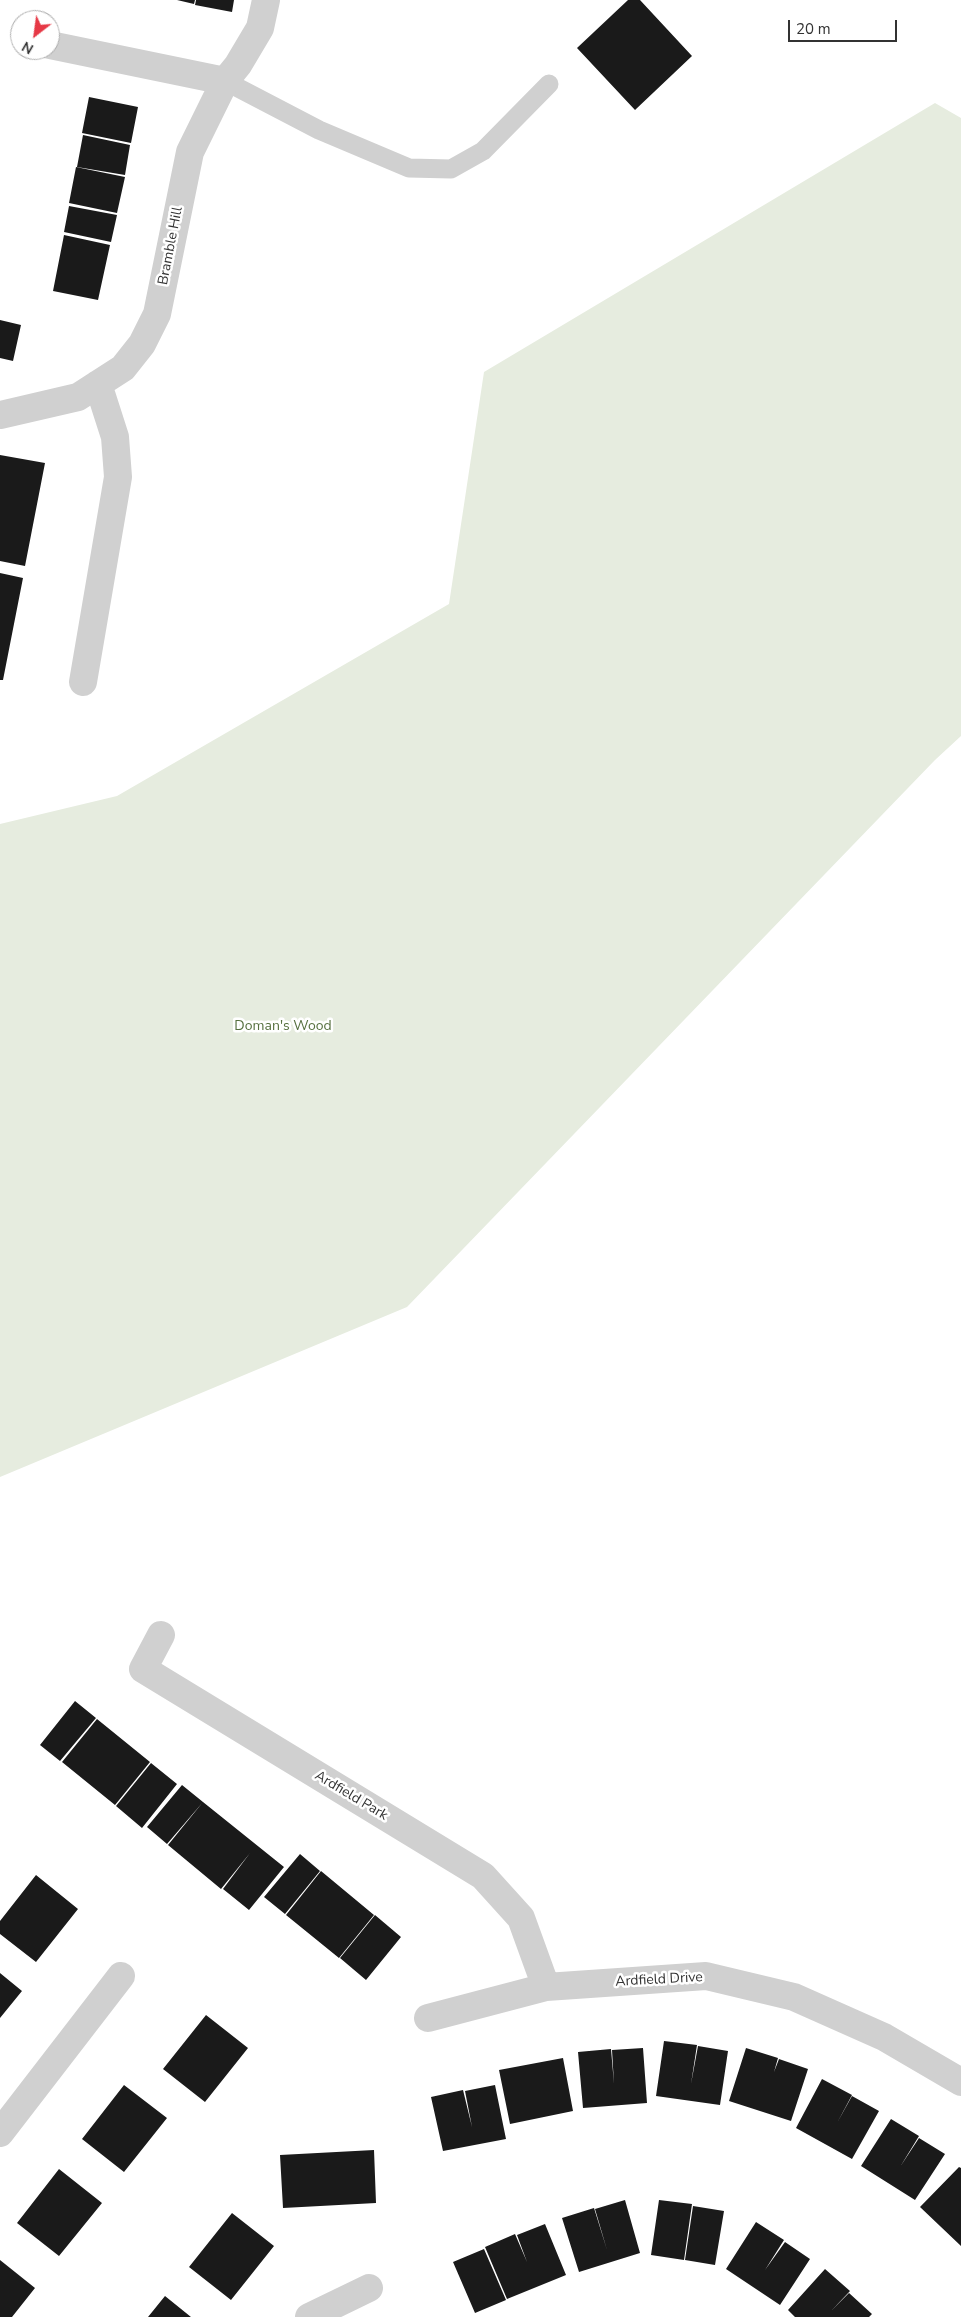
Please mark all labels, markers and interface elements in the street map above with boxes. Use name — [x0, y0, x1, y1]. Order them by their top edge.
north arrow — [10, 10, 60, 60]
scale bar — [791, 10, 900, 42]
text: 20 m — [796, 19, 831, 39]
text: N — [18, 37, 37, 58]
street label: Bramble Hill — [155, 205, 187, 287]
park label: Doman's Wood — [234, 1019, 332, 1035]
street label: Ardfield Park — [311, 1768, 391, 1824]
street label: Ardfield Drive — [615, 1969, 703, 1991]

